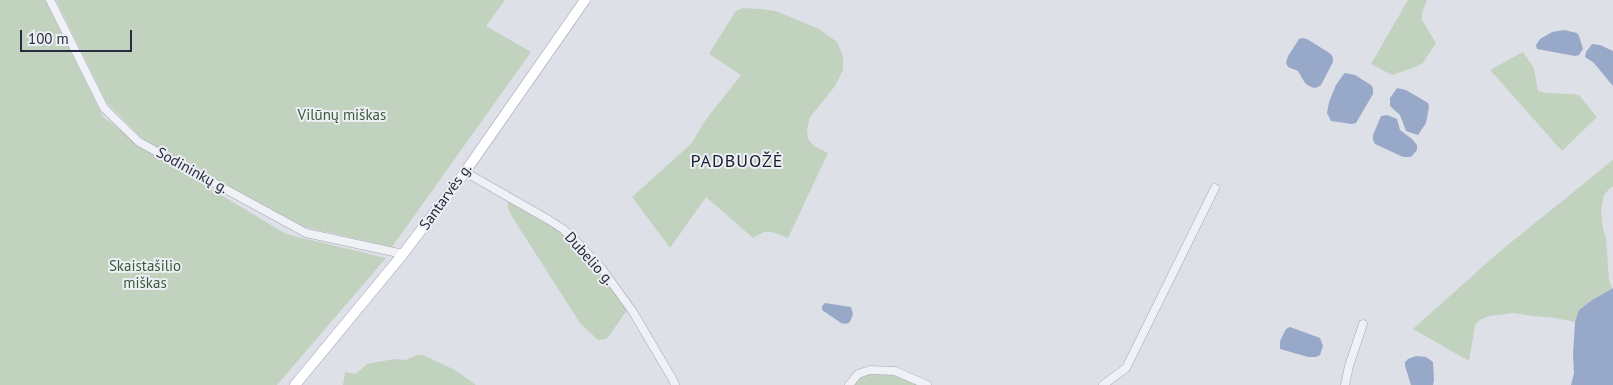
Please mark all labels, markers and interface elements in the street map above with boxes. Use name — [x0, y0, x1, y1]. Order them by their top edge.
scale bar — [22, 20, 135, 52]
text: 100 m — [28, 29, 69, 48]
park label: Vilūnų miškas — [298, 107, 386, 125]
street label: Sodininkų g. — [153, 144, 231, 198]
district label: PADBUOŽĖ — [690, 151, 784, 173]
street label: Santarvės g. — [416, 160, 476, 234]
street label: Dubelio g. — [560, 229, 618, 289]
park label: Skaistašilio miškas — [109, 258, 181, 293]

